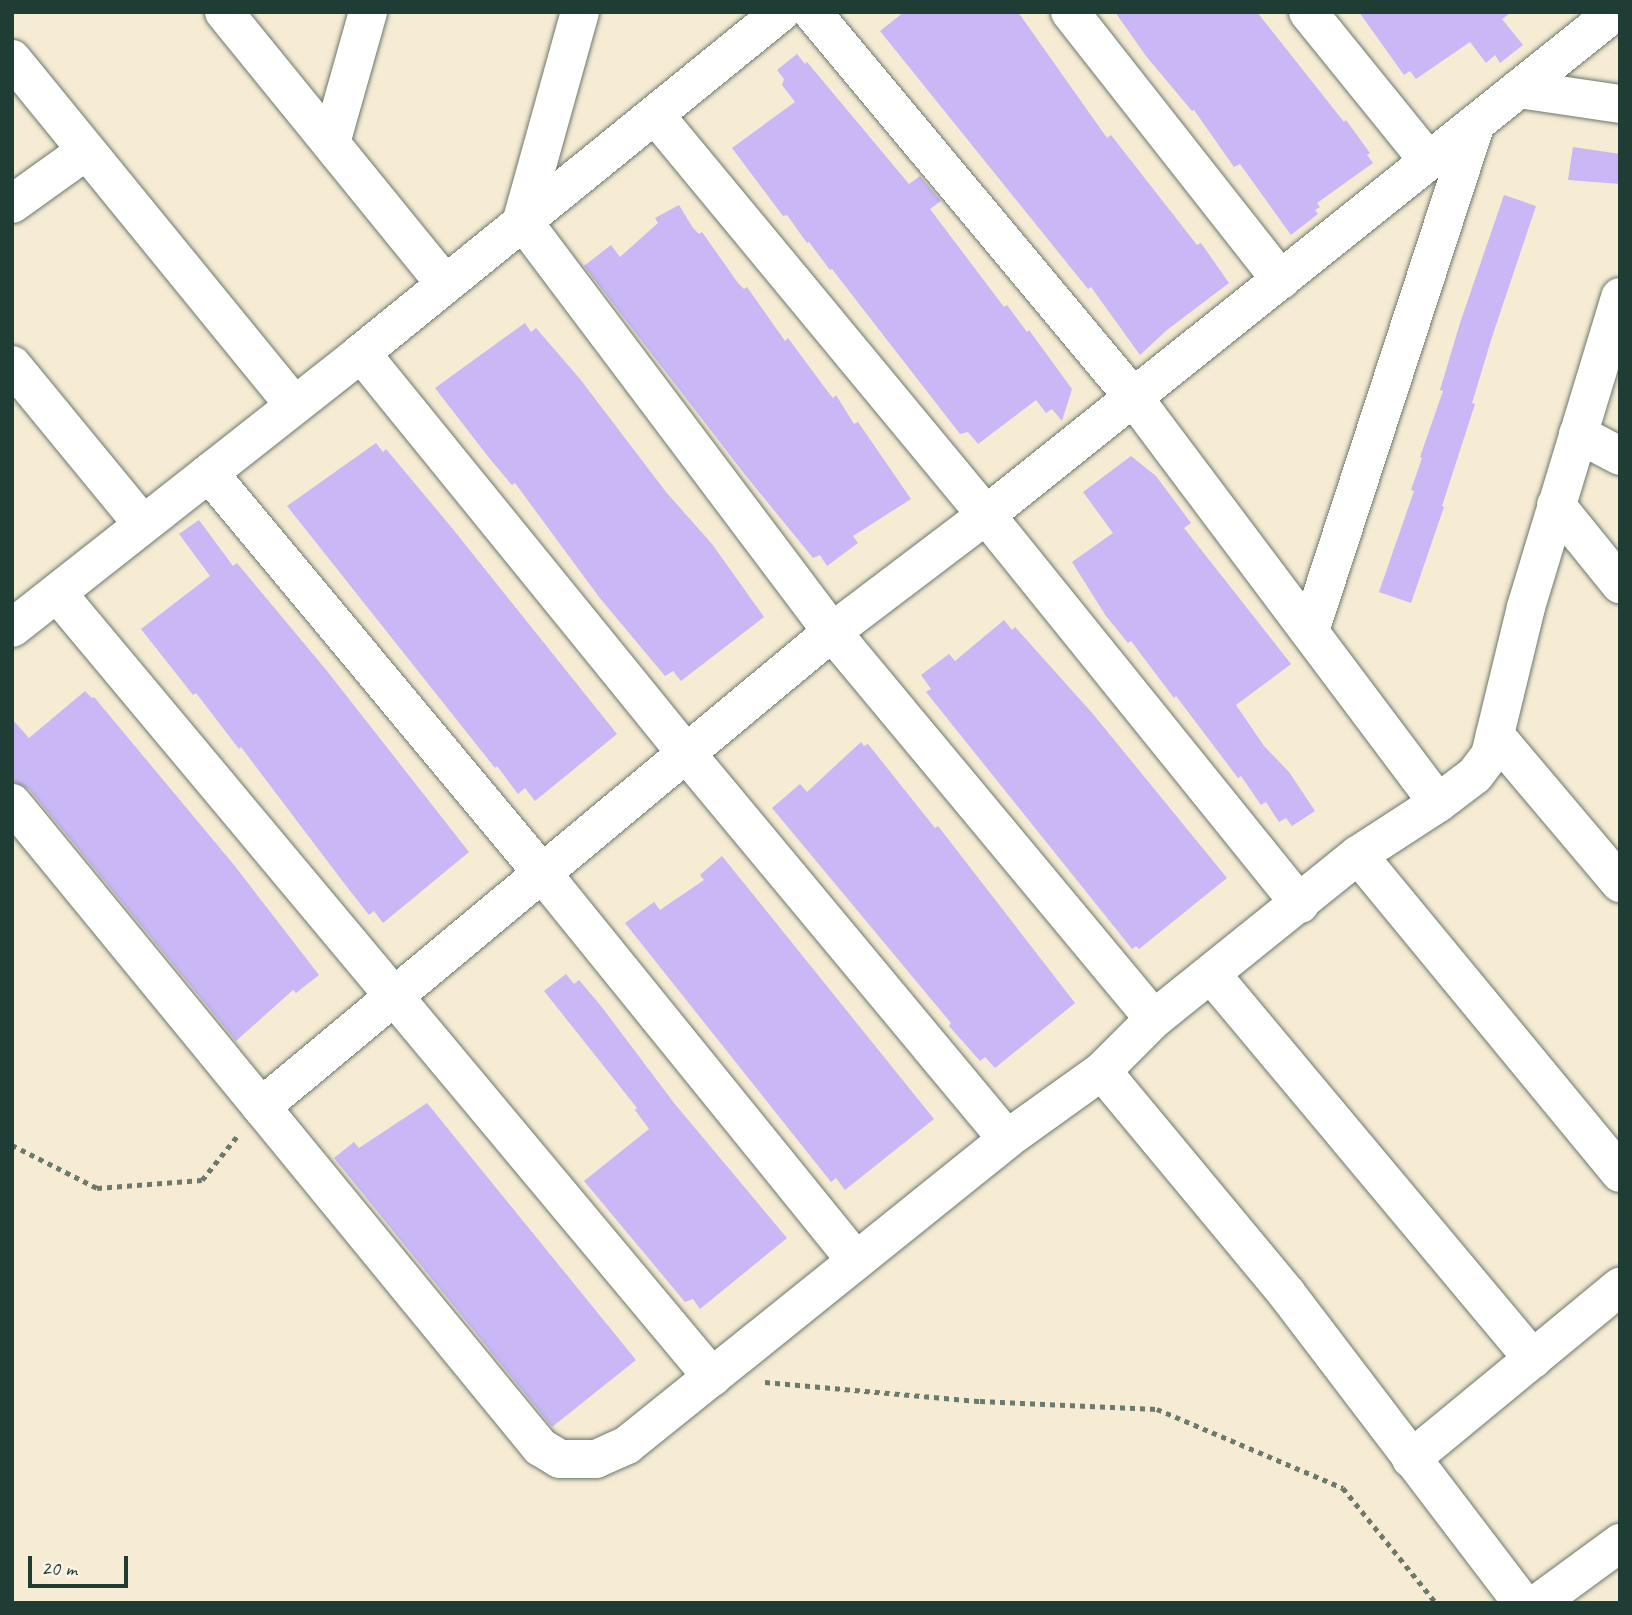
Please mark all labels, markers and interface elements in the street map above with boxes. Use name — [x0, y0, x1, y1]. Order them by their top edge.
scale bar — [32, 1542, 131, 1586]
text: 20 m — [41, 1555, 77, 1581]

